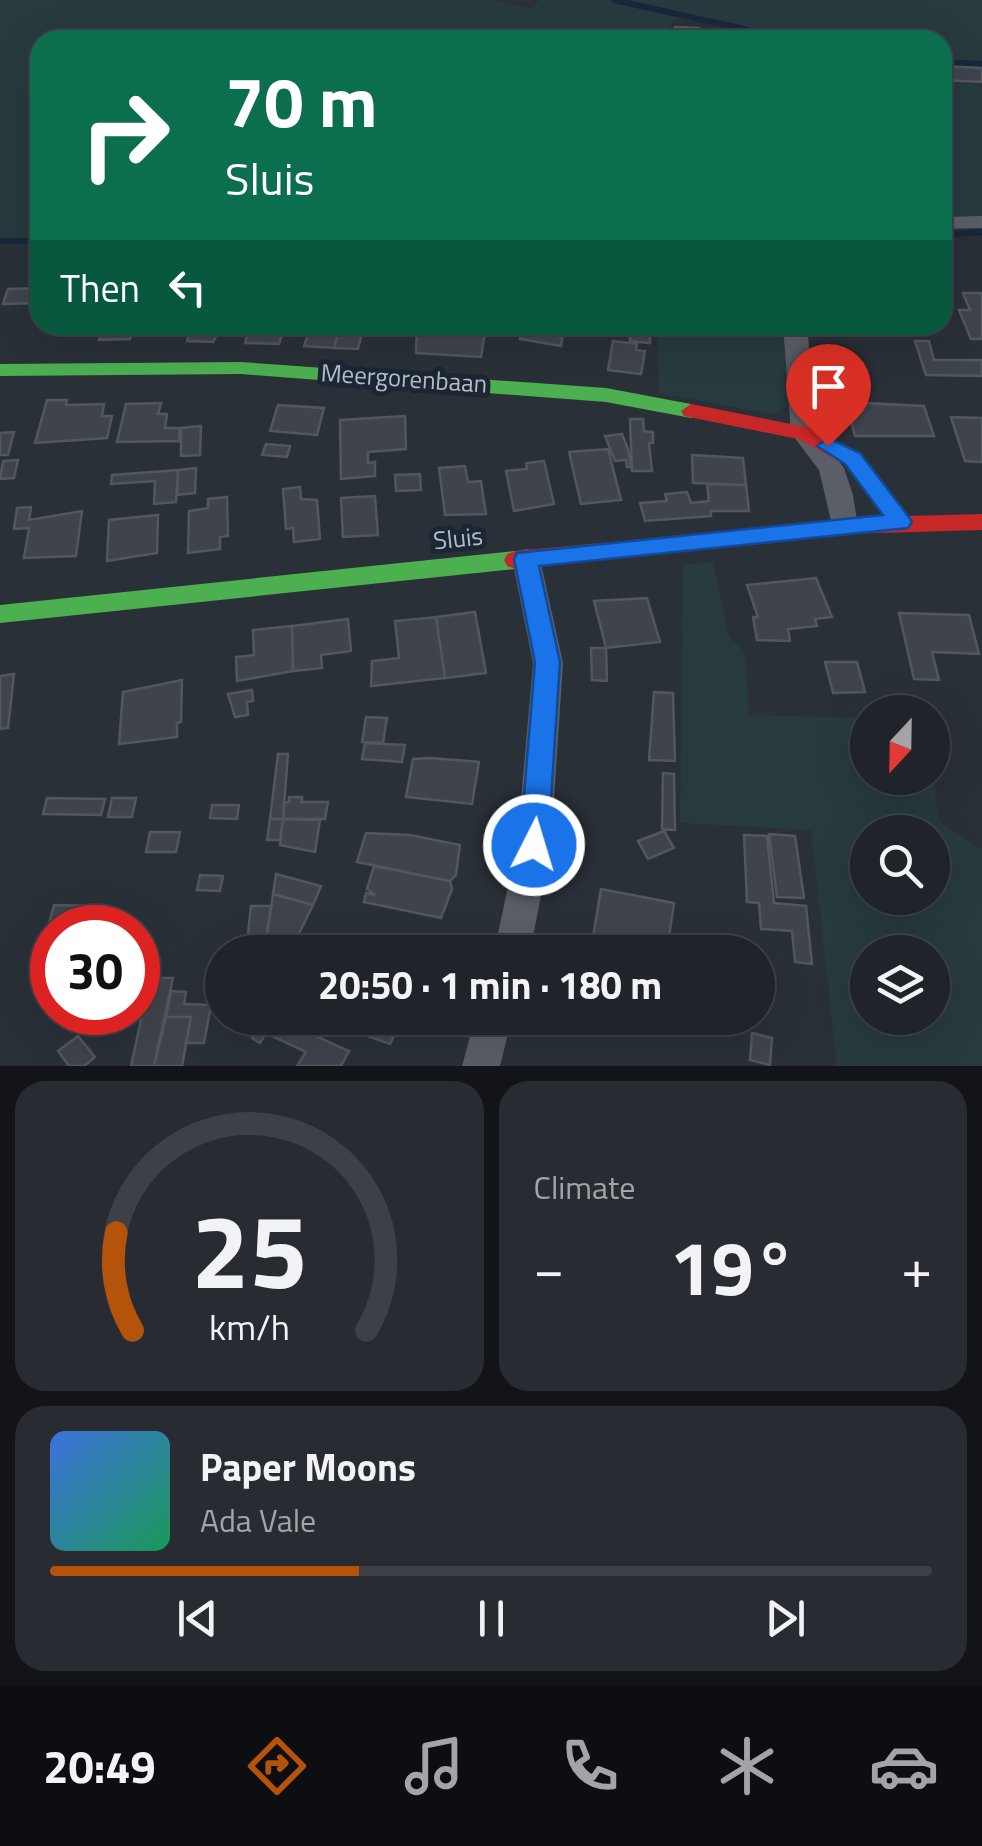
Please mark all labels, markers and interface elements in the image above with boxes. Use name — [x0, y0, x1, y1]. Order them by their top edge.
text: 70 m — [225, 48, 378, 154]
icon: right — [60, 70, 190, 200]
text: Sluis — [225, 144, 314, 212]
text: Then — [60, 259, 140, 317]
icon: left — [160, 260, 215, 315]
pin — [786, 344, 871, 447]
street label: Meergorenbaan — [320, 353, 488, 403]
icon: arrive — [801, 359, 856, 414]
street label: Sluis — [431, 517, 485, 559]
north arrow — [850, 695, 950, 795]
map controls — [850, 695, 950, 1035]
position arrow — [482, 793, 586, 897]
button: search — [850, 815, 950, 915]
speed limit sign: 30 — [30, 905, 160, 1035]
button: layers — [850, 935, 950, 1035]
text: 20:50 · 1 min · 180 m — [318, 956, 662, 1014]
text: Climate — [534, 1163, 635, 1211]
text: 25 — [191, 1170, 307, 1328]
text: 19° — [670, 1210, 796, 1324]
text: − — [534, 1226, 564, 1309]
text: + — [901, 1226, 932, 1309]
text: km/h — [209, 1299, 290, 1354]
text: Paper Moons — [200, 1438, 416, 1496]
text: Ada Vale — [200, 1496, 316, 1544]
icon: previous — [170, 1591, 225, 1646]
icon: pause — [464, 1591, 519, 1646]
icon: next — [758, 1591, 813, 1646]
icon: directions — [242, 1731, 312, 1801]
icon: music — [399, 1731, 469, 1801]
icon: phone — [555, 1731, 625, 1801]
icon: climate — [712, 1731, 782, 1801]
icon: car — [869, 1731, 939, 1801]
text: 20:49 — [43, 1732, 156, 1800]

